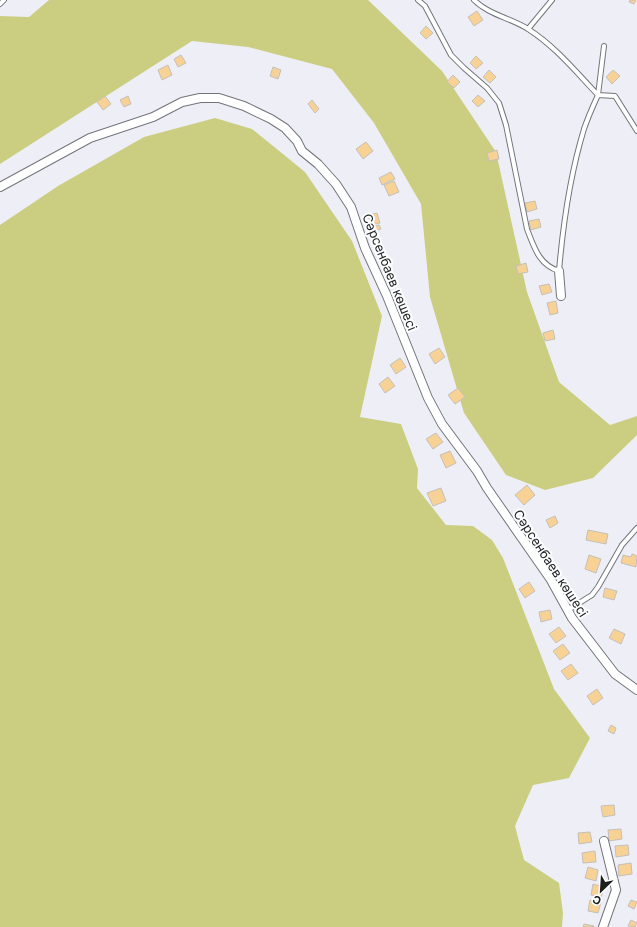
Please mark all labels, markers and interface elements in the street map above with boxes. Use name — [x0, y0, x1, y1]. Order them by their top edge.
street label: Сәрсенбаев көшесі — [359, 211, 421, 333]
street label: Сәрсенбаев көшесі — [510, 506, 592, 620]
north arrow — [581, 871, 621, 911]
text: С — [590, 892, 603, 908]

